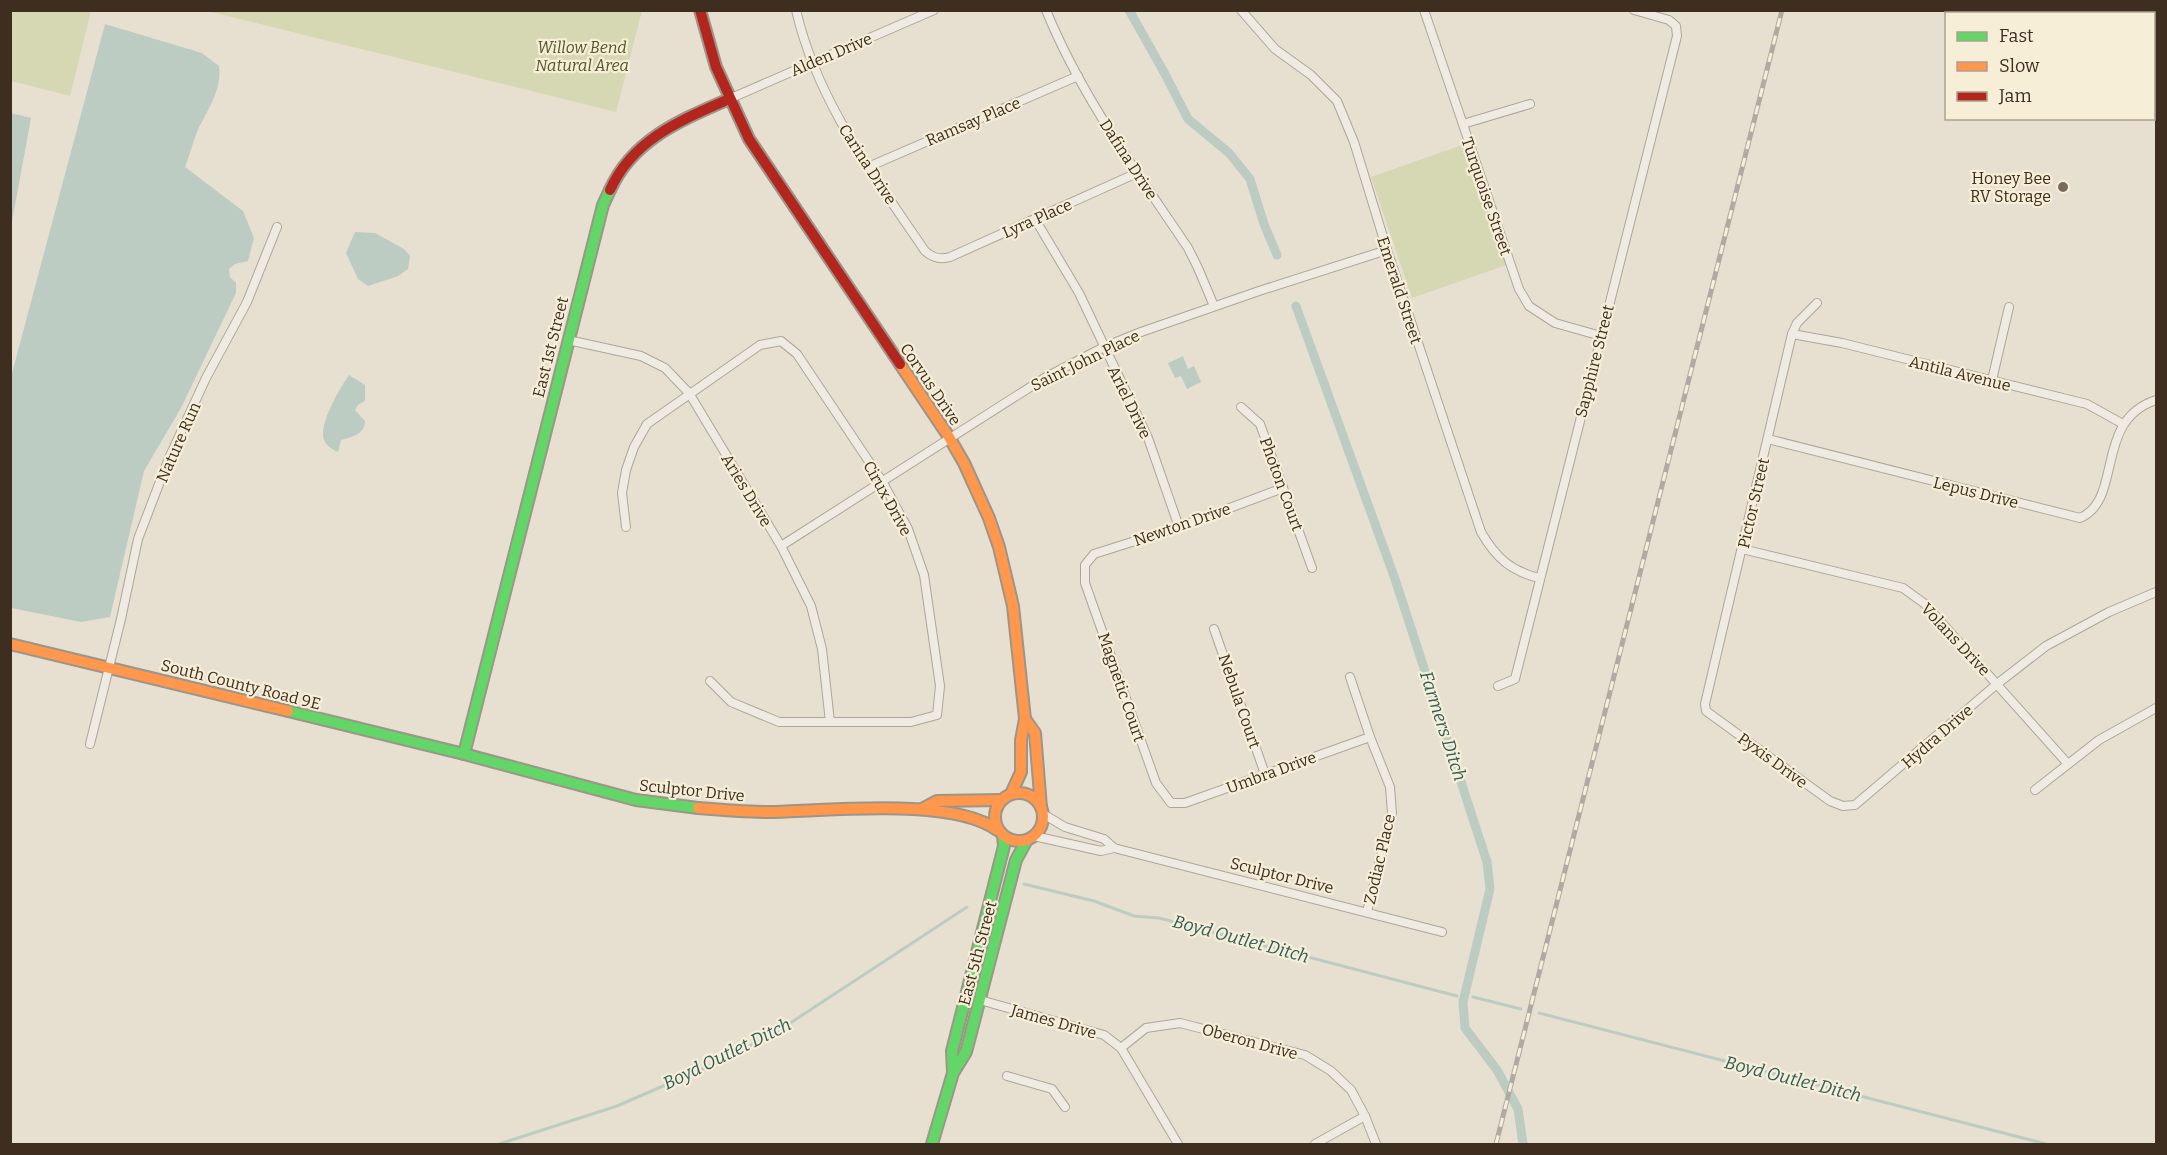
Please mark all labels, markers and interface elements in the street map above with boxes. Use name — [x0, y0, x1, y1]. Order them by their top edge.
legend — [1945, 12, 2155, 120]
text: Fast — [1999, 25, 2034, 47]
street label: Alden Drive — [788, 29, 875, 80]
park label: Willow Bend Natural Area — [535, 38, 629, 75]
text: Slow — [1999, 55, 2040, 77]
text: Jam — [1998, 85, 2032, 107]
street label: Ramsay Place — [923, 93, 1023, 150]
street label: Dafina Drive — [1096, 116, 1162, 203]
street label: Carina Drive — [835, 121, 901, 208]
street label: Turquoise Street — [1457, 135, 1516, 258]
place label: Honey Bee RV Storage — [1970, 169, 2051, 206]
marker: Honey Bee RV Storage — [2056, 180, 2070, 194]
street label: Lyra Place — [999, 195, 1075, 242]
street label: Emerald Street — [1373, 234, 1426, 346]
street label: East 1st Street — [529, 294, 572, 400]
street label: Sapphire Street — [1571, 303, 1618, 420]
street label: Saint John Place — [1028, 326, 1143, 395]
street label: Corvus Drive — [896, 340, 965, 429]
street label: Antila Avenue — [1907, 352, 2013, 395]
street label: Ariel Drive — [1104, 363, 1155, 442]
street label: Nature Run — [152, 399, 205, 485]
street label: Photon Court — [1256, 435, 1307, 534]
street label: Aries Drive — [717, 450, 776, 530]
street label: Pictor Street — [1734, 456, 1773, 550]
street label: Cirux Drive — [859, 457, 916, 539]
street label: Lepus Drive — [1931, 473, 2020, 512]
street label: Newton Drive — [1131, 499, 1233, 550]
street label: Volans Drive — [1917, 599, 1994, 680]
street label: Magnetic Court — [1094, 630, 1149, 744]
street label: Nebula Court — [1215, 651, 1265, 751]
street label: South County Road 9E — [159, 655, 323, 714]
water label: Farmers Ditch — [1415, 668, 1471, 784]
street label: Hydra Drive — [1898, 700, 1977, 772]
street label: Pyxis Drive — [1734, 729, 1811, 792]
street label: Umbra Drive — [1224, 747, 1319, 798]
street label: Sculptor Drive — [638, 776, 746, 805]
street label: Zodiac Place — [1360, 812, 1399, 906]
street label: Sculptor Drive — [1228, 853, 1336, 898]
street label: East 5th Street — [954, 899, 1001, 1008]
water label: Boyd Outlet Ditch — [1170, 910, 1312, 968]
street label: James Drive — [1008, 1000, 1099, 1043]
water label: Boyd Outlet Ditch — [659, 1013, 795, 1095]
street label: Oberon Drive — [1200, 1020, 1300, 1063]
water label: Boyd Outlet Ditch — [1722, 1051, 1864, 1107]

